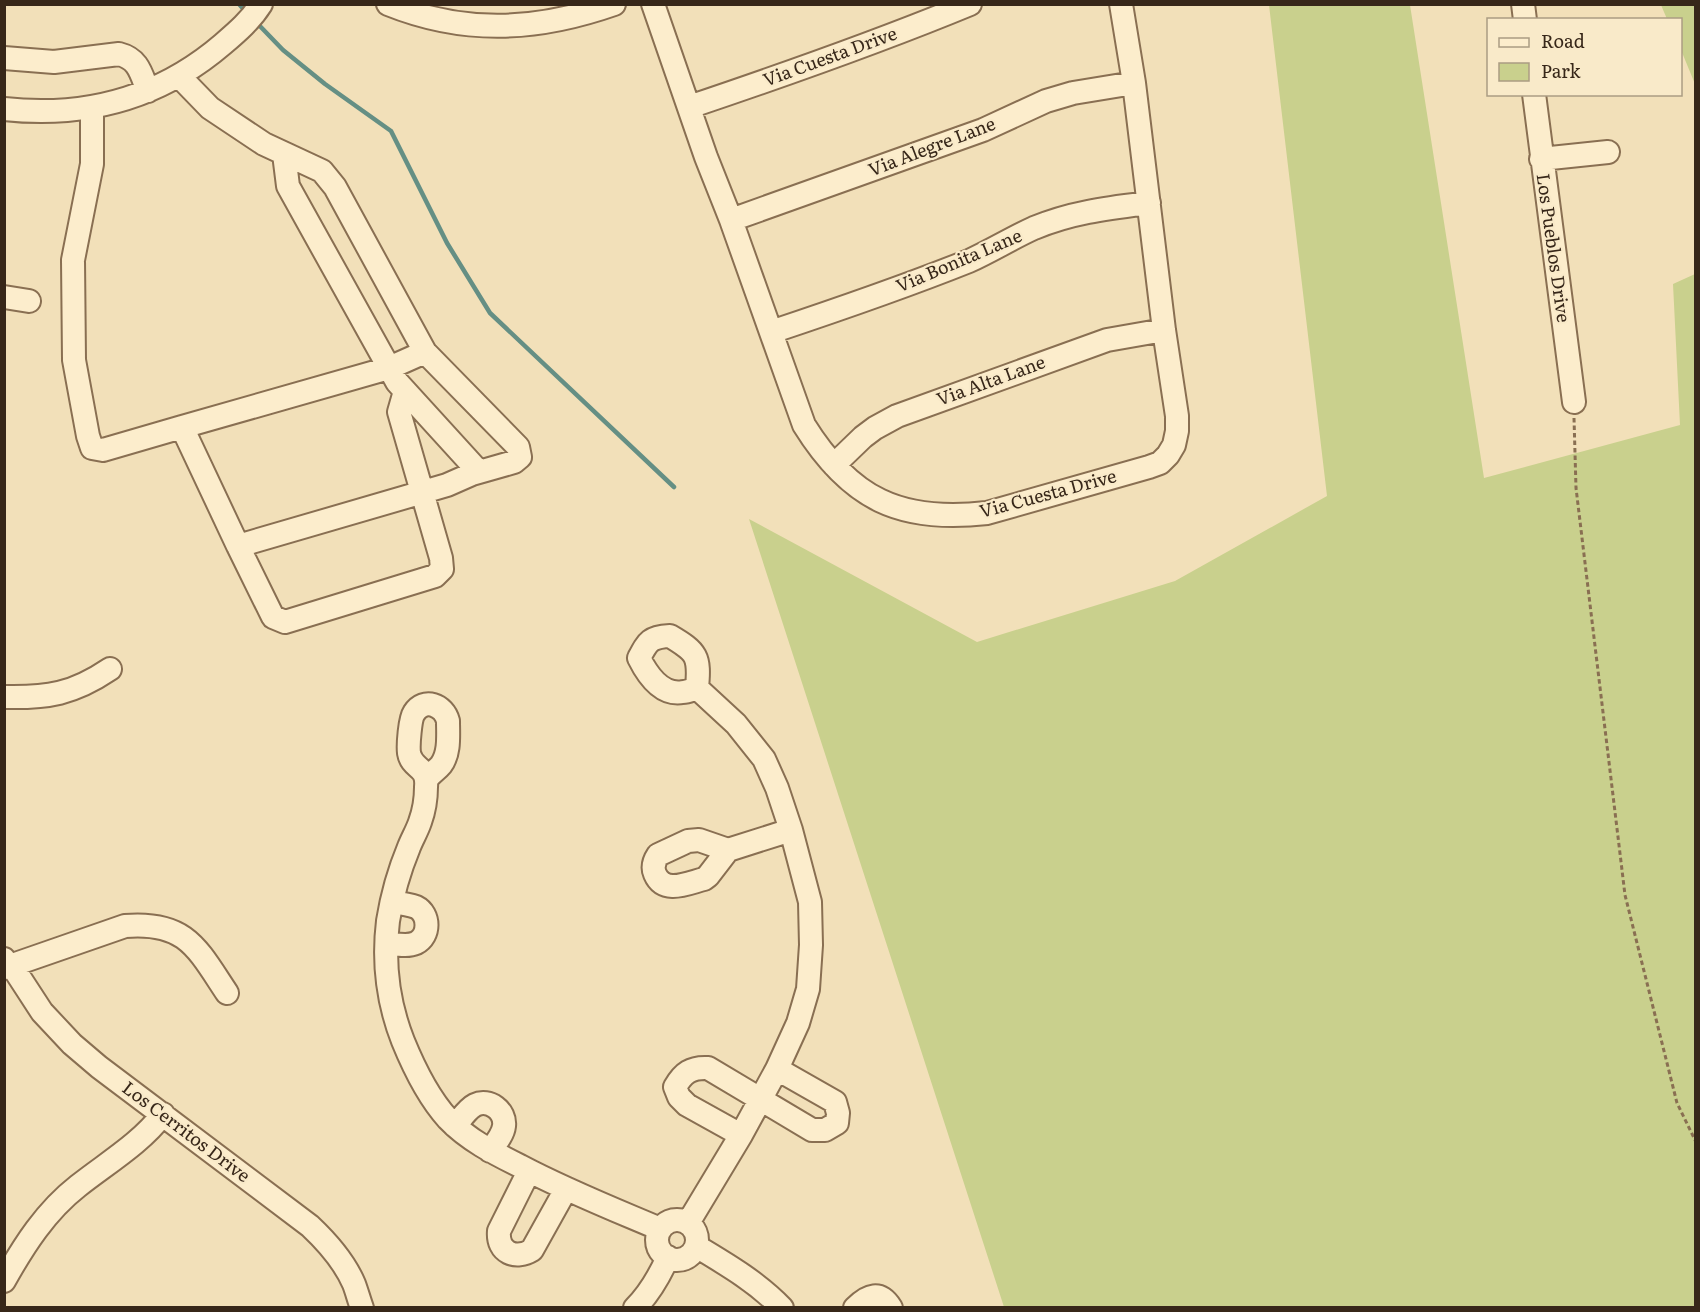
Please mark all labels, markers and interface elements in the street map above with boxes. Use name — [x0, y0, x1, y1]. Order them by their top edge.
legend — [1487, 18, 1682, 96]
street label: Via Cuesta Drive — [759, 19, 900, 92]
text: Road — [1541, 27, 1585, 54]
text: Park — [1541, 57, 1582, 84]
street label: Via Alegre Lane — [864, 109, 999, 182]
street label: Los Pueblos Drive — [1531, 171, 1578, 324]
street label: Via Bonita Lane — [891, 221, 1026, 298]
street label: Via Alta Lane — [932, 347, 1049, 412]
street label: Via Cuesta Drive — [976, 461, 1119, 524]
street label: Los Cerritos Drive — [117, 1074, 257, 1188]

